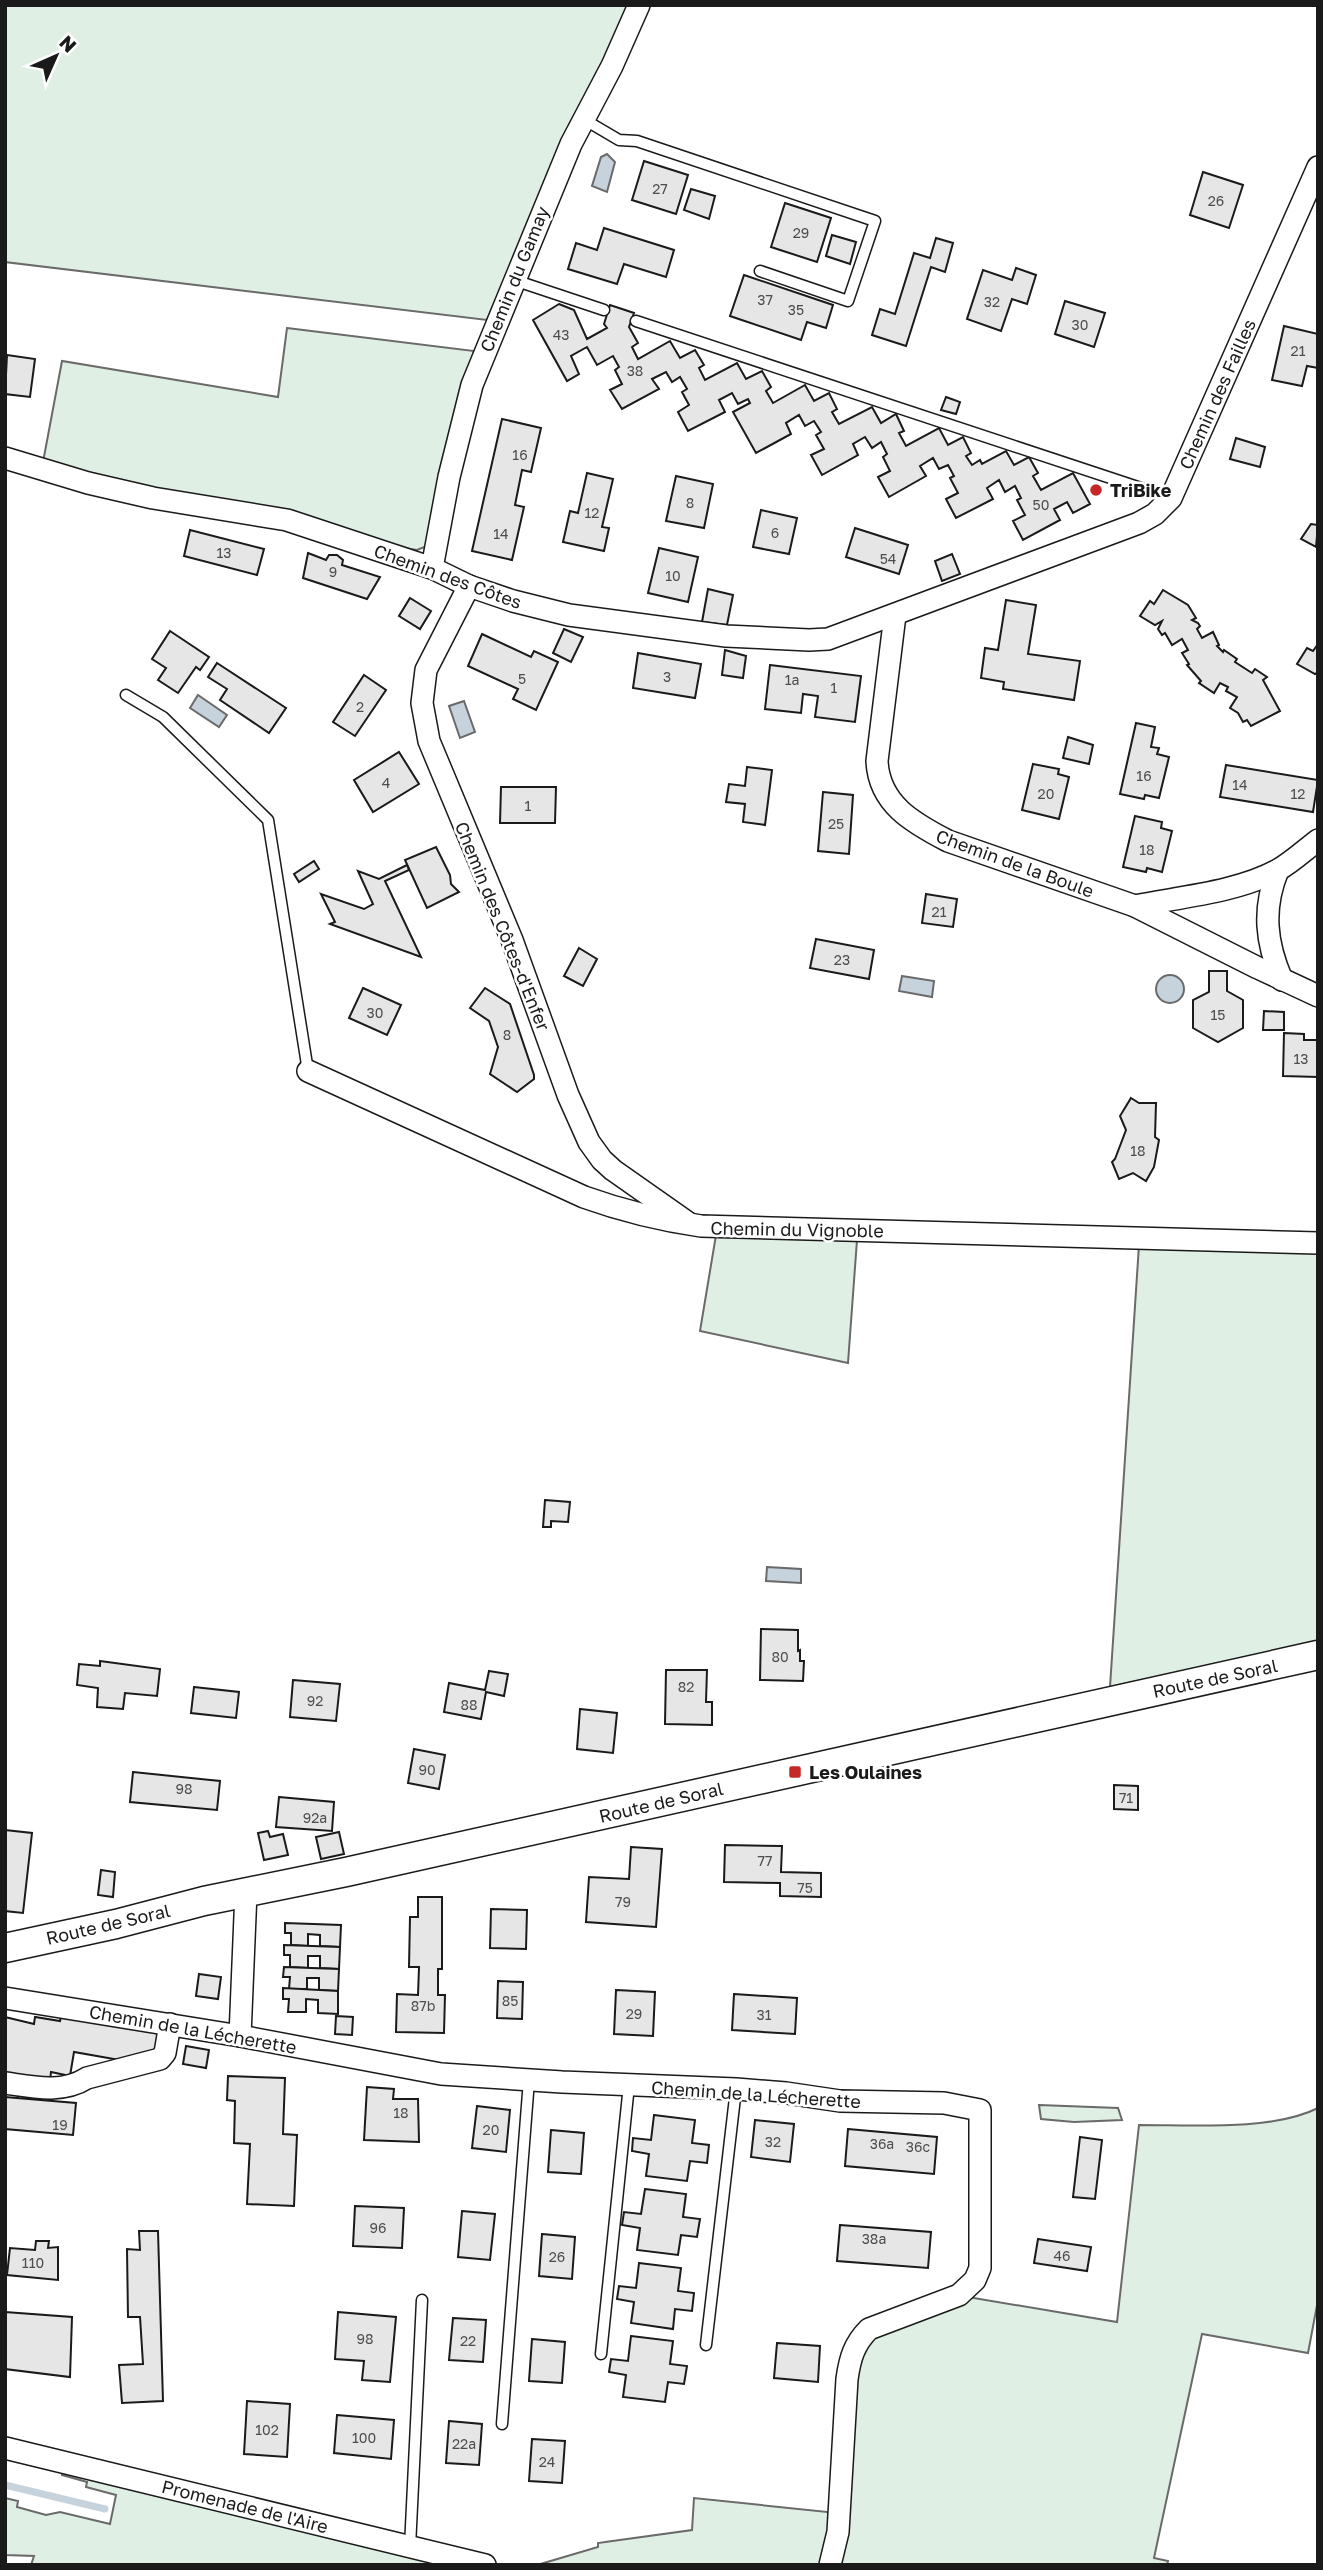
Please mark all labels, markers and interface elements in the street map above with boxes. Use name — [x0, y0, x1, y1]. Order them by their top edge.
north arrow — [21, 21, 91, 91]
text: N — [55, 30, 82, 57]
house number: 27 — [652, 180, 668, 197]
house number: 26 — [1208, 192, 1224, 209]
street label: Chemin du Gamay — [475, 203, 553, 355]
house number: 29 — [793, 224, 809, 241]
house number: 37 — [757, 291, 773, 308]
house number: 32 — [984, 293, 1000, 310]
house number: 35 — [788, 301, 804, 318]
street label: Chemin des Failles — [1174, 315, 1260, 473]
house number: 30 — [1072, 316, 1088, 333]
house number: 43 — [553, 326, 569, 343]
house number: 21 — [1291, 342, 1306, 359]
house number: 38 — [627, 362, 643, 379]
house number: 16 — [512, 446, 528, 463]
place label: TriBike — [1110, 479, 1172, 501]
marker: TriBike — [1088, 482, 1104, 498]
house number: 8 — [686, 494, 694, 511]
house number: 50 — [1033, 496, 1049, 513]
house number: 12 — [585, 504, 599, 521]
house number: 6 — [771, 524, 779, 541]
house number: 14 — [493, 525, 509, 542]
street label: Chemin des Côtes — [371, 539, 525, 613]
house number: 13 — [217, 544, 231, 561]
house number: 54 — [880, 550, 896, 567]
house number: 9 — [329, 563, 337, 580]
house number: 10 — [665, 567, 681, 584]
house number: 3 — [663, 668, 671, 685]
house number: 5 — [518, 670, 526, 687]
house number: 1a — [785, 671, 799, 688]
house number: 1 — [831, 679, 838, 696]
house number: 2 — [356, 698, 364, 715]
house number: 16 — [1136, 767, 1152, 784]
house number: 4 — [382, 774, 390, 791]
house number: 14 — [1232, 776, 1248, 793]
house number: 20 — [1038, 785, 1054, 802]
house number: 12 — [1291, 785, 1305, 802]
house number: 1 — [525, 797, 532, 814]
house number: 25 — [828, 815, 844, 832]
street label: Chemin des Côtes-d'Enfer — [451, 818, 555, 1034]
street label: Chemin de la Boule — [933, 824, 1097, 902]
house number: 18 — [1139, 841, 1155, 858]
house number: 21 — [932, 903, 947, 920]
house number: 23 — [834, 951, 850, 968]
house number: 30 — [367, 1004, 383, 1021]
house number: 15 — [1211, 1006, 1225, 1023]
house number: 8 — [503, 1026, 511, 1043]
house number: 13 — [1294, 1050, 1308, 1067]
house number: 18 — [1130, 1142, 1146, 1159]
street label: Chemin du Vignoble — [710, 1216, 884, 1242]
house number: 80 — [771, 1648, 789, 1665]
street label: Route de Soral — [1151, 1654, 1280, 1702]
house number: 82 — [678, 1678, 694, 1695]
house number: 92 — [307, 1692, 323, 1709]
house number: 88 — [460, 1696, 478, 1713]
house number: 90 — [418, 1761, 436, 1778]
place label: Les Oulaines — [809, 1761, 922, 1783]
marker: Les Oulaines — [787, 1764, 803, 1780]
street label: Route de Soral — [597, 1777, 726, 1827]
house number: 98 — [175, 1780, 193, 1797]
house number: 71 — [1119, 1789, 1133, 1806]
house number: 92a — [303, 1809, 327, 1826]
house number: 77 — [758, 1852, 772, 1869]
house number: 75 — [797, 1879, 813, 1896]
house number: 79 — [615, 1893, 631, 1910]
street label: Route de Soral — [44, 1899, 173, 1949]
house number: 85 — [502, 1992, 518, 2009]
house number: 87b — [411, 1997, 435, 2014]
street label: Chemin de la Lécherette — [88, 2000, 298, 2058]
house number: 29 — [626, 2005, 642, 2022]
house number: 31 — [757, 2006, 772, 2023]
street label: Chemin de la Lécherette — [650, 2076, 862, 2112]
house number: 18 — [393, 2104, 409, 2121]
house number: 19 — [52, 2116, 68, 2133]
house number: 20 — [483, 2121, 499, 2138]
house number: 32 — [765, 2133, 781, 2150]
house number: 36a — [870, 2135, 894, 2152]
house number: 36c — [906, 2138, 931, 2155]
house number: 96 — [370, 2219, 386, 2236]
house number: 38a — [862, 2230, 886, 2247]
house number: 46 — [1053, 2247, 1071, 2264]
house number: 26 — [549, 2248, 565, 2265]
house number: 110 — [22, 2254, 44, 2271]
house number: 98 — [356, 2330, 374, 2347]
house number: 22 — [460, 2332, 476, 2349]
house number: 102 — [255, 2421, 279, 2438]
house number: 100 — [352, 2429, 376, 2446]
house number: 22a — [452, 2435, 476, 2452]
house number: 24 — [539, 2453, 555, 2470]
street label: Promenade de l'Aire — [159, 2475, 331, 2537]

